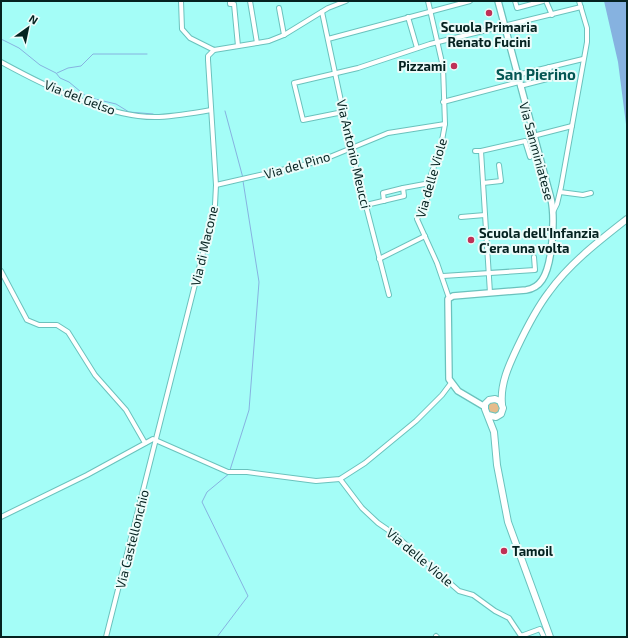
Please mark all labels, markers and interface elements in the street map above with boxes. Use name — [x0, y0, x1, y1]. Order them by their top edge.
north arrow — [8, 8, 48, 48]
marker: Scuola Primaria Renato Fucini — [484, 8, 494, 18]
text: N — [27, 12, 41, 27]
place label: Scuola Primaria Renato Fucini — [441, 19, 537, 50]
place label: Pizzami — [398, 58, 446, 74]
marker: Pizzami — [449, 61, 459, 71]
district label: San Pierino — [496, 65, 576, 83]
street label: Via del Gelso — [42, 76, 118, 118]
street label: Via Antonio Meucci — [334, 98, 374, 210]
street label: Via Sanminiatese — [516, 100, 558, 202]
street label: Via delle Viole — [412, 136, 450, 220]
street label: Via del Pino — [262, 148, 332, 182]
street label: Via di Macone — [187, 205, 221, 287]
place label: Scuola dell'Infanzia C'era una volta — [479, 225, 599, 256]
marker: Scuola dell'Infanzia C'era una volta — [466, 235, 476, 245]
street label: Via Castellonchio — [112, 488, 152, 590]
street label: Via delle Viole — [383, 524, 457, 590]
place label: Tamoil — [512, 543, 554, 559]
marker: Tamoil — [499, 546, 509, 556]

